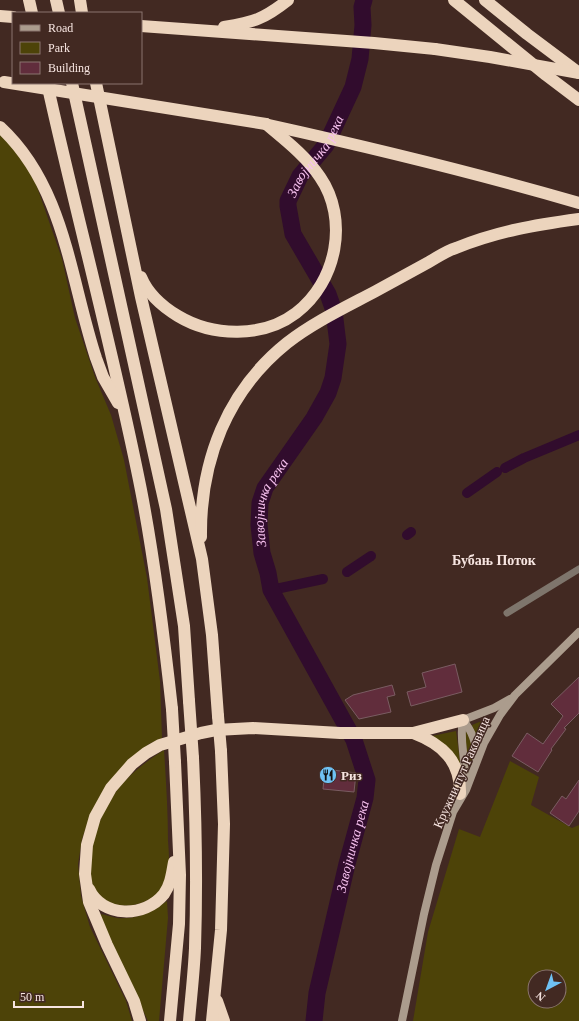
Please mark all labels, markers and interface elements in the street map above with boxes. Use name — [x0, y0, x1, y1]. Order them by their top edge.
legend — [12, 12, 142, 84]
text: Road — [48, 21, 73, 35]
text: Park — [48, 41, 70, 55]
text: Building — [48, 61, 90, 75]
water label: Завојничка река — [284, 113, 347, 199]
water label: Завојничка река — [252, 456, 291, 548]
district label: Бубањ Поток — [452, 553, 537, 568]
street label: Кружни пут Раковица — [430, 714, 493, 830]
restaurant icon: Риз — [318, 765, 338, 785]
place label: Риз — [341, 768, 362, 783]
water label: Завојничка река — [334, 799, 372, 894]
north arrow — [527, 969, 567, 1009]
scale bar — [14, 983, 83, 1009]
text: N — [533, 989, 547, 1004]
text: 50 m — [20, 990, 45, 1004]

